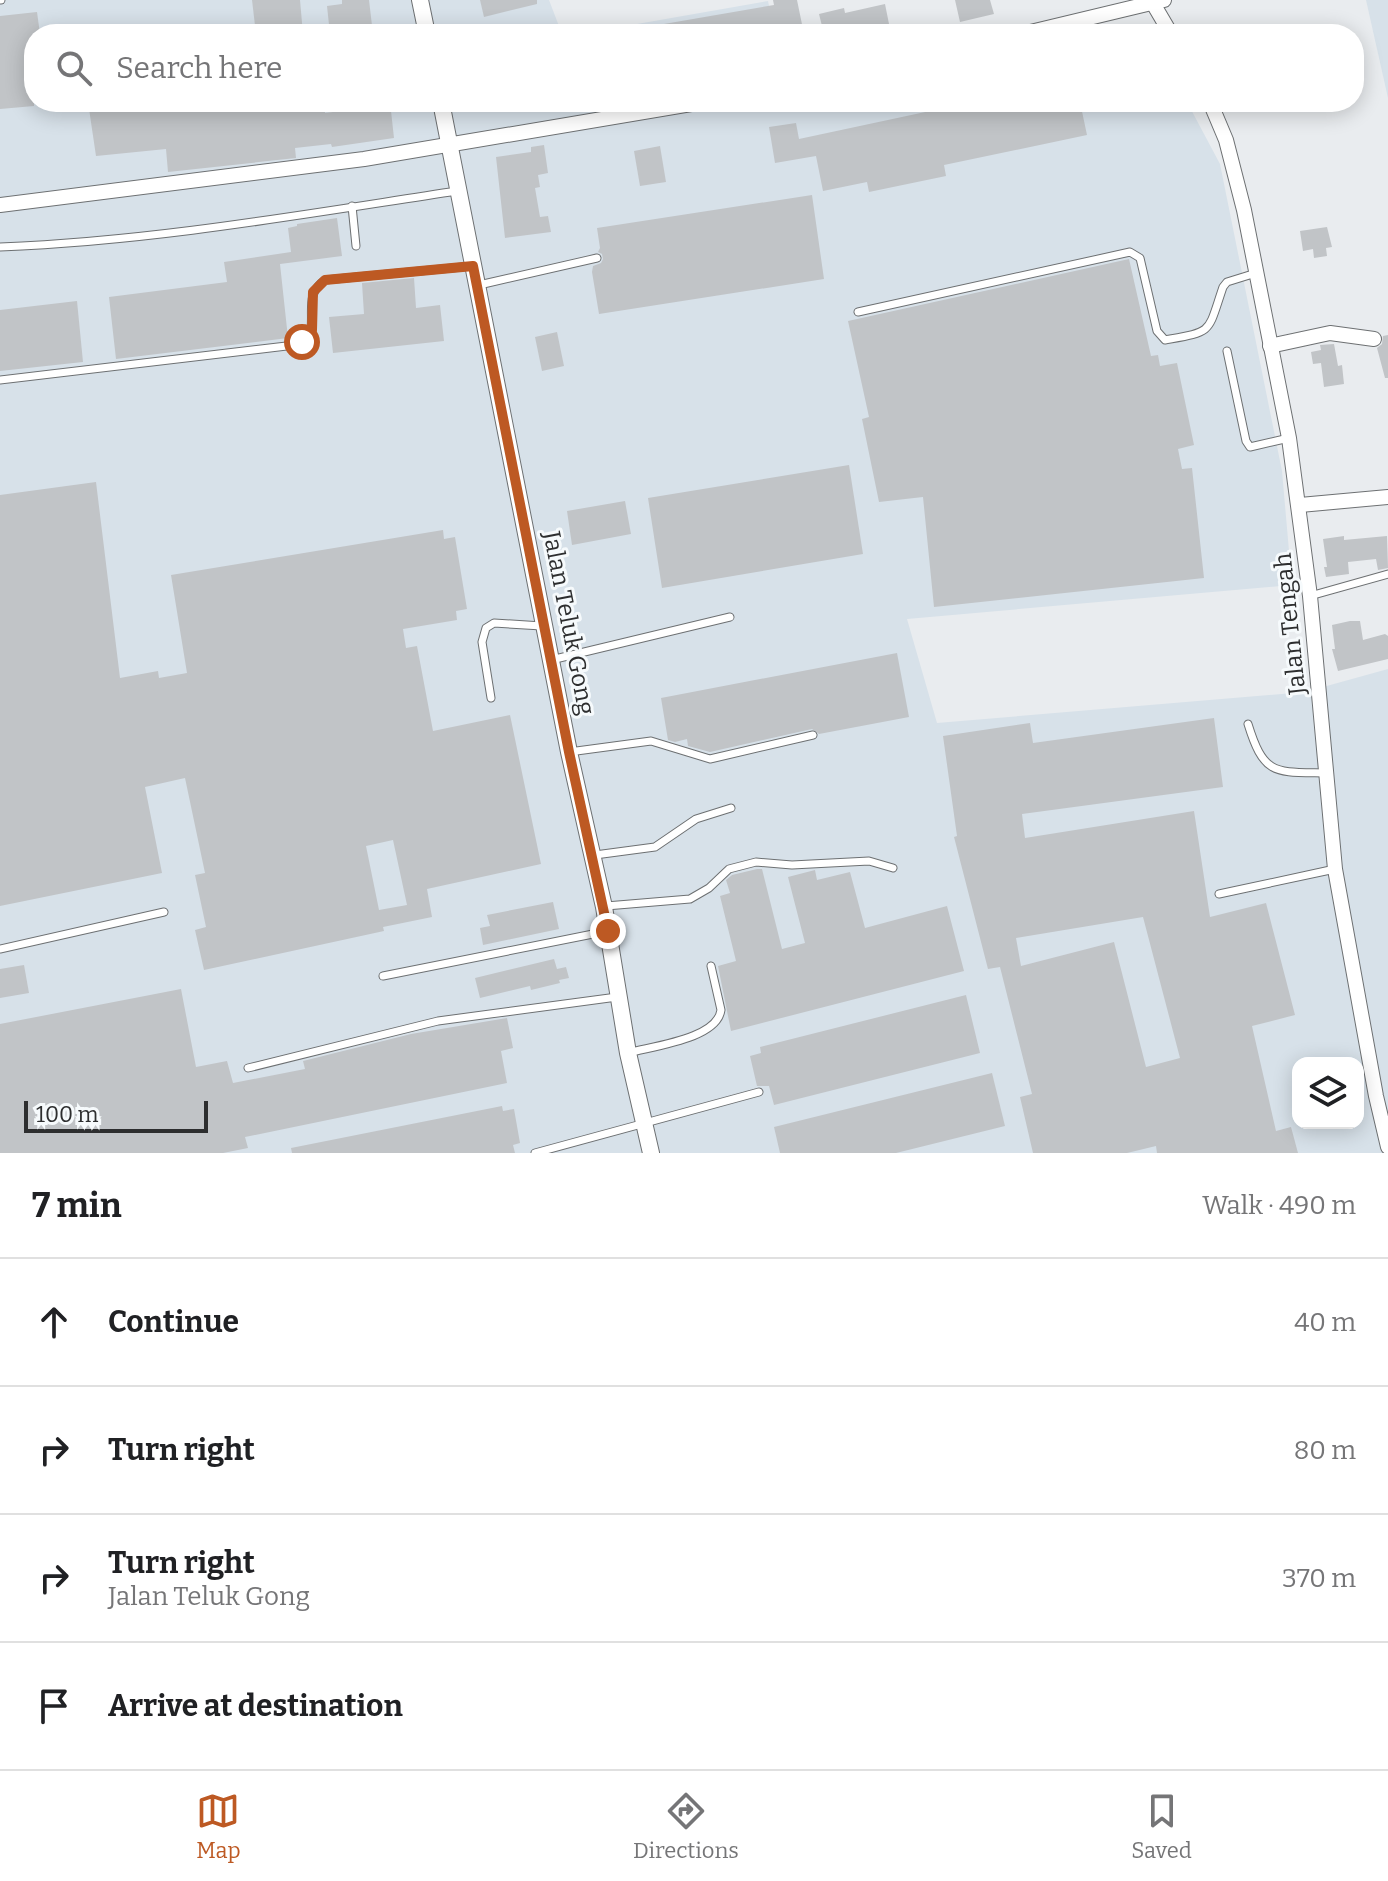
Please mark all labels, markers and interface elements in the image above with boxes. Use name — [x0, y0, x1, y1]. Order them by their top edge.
search box — [24, 24, 1364, 112]
icon: search — [52, 46, 96, 90]
text: Search here — [116, 50, 283, 86]
route start — [284, 324, 320, 360]
street label: Jalan Teluk Gong — [537, 528, 601, 717]
street label: Jalan Tengah — [1269, 552, 1311, 697]
route end — [590, 913, 626, 949]
map controls — [1292, 1057, 1364, 1129]
button: layers — [1292, 1057, 1364, 1129]
scale bar — [24, 1097, 208, 1133]
text: 100 m — [36, 1101, 99, 1128]
text: 7 min — [32, 1185, 122, 1226]
text: Walk · 490 m — [1202, 1190, 1356, 1221]
icon: ahead — [32, 1300, 76, 1344]
text: Continue — [108, 1304, 239, 1340]
text: 40 m — [1294, 1307, 1356, 1338]
icon: right — [32, 1428, 76, 1472]
text: Turn right — [108, 1432, 255, 1468]
text: 80 m — [1294, 1435, 1356, 1466]
text: Turn right — [108, 1545, 255, 1581]
icon: right — [32, 1556, 76, 1600]
text: 370 m — [1282, 1563, 1356, 1594]
text: Jalan Teluk Gong — [108, 1581, 310, 1612]
icon: arrive — [32, 1684, 76, 1728]
text: Arrive at destination — [108, 1688, 403, 1724]
tab: Map — [196, 1789, 241, 1864]
tab: Directions — [633, 1789, 739, 1864]
tab: Saved — [1131, 1789, 1192, 1864]

